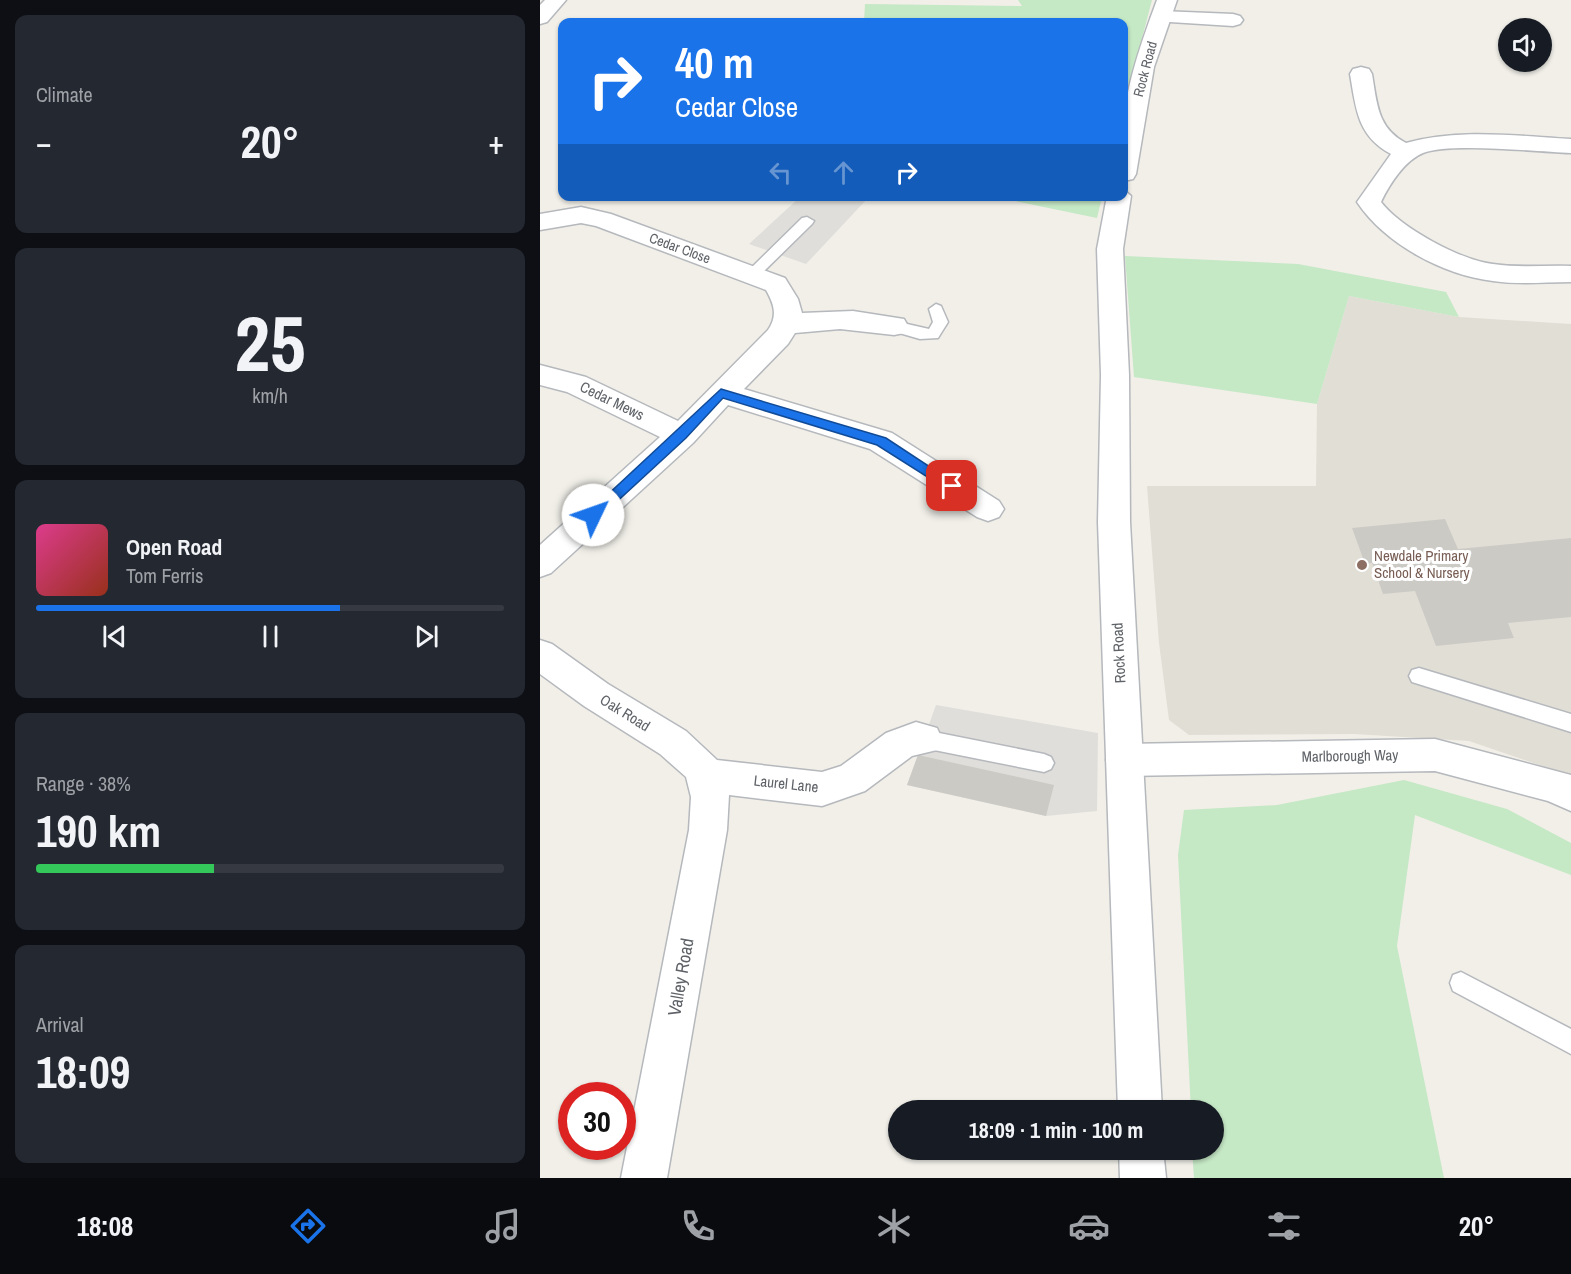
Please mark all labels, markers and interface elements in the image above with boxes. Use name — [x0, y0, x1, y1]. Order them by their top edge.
map controls — [1498, 18, 1552, 72]
button: sound — [1498, 18, 1552, 72]
text: 40 m — [675, 35, 754, 91]
street label: Rock Road — [1129, 39, 1161, 99]
icon: right — [576, 42, 654, 120]
text: Climate — [36, 81, 93, 108]
text: Cedar Close — [675, 89, 798, 125]
text: 20° — [240, 111, 300, 172]
text: − — [36, 120, 52, 164]
text: + — [488, 120, 504, 164]
icon: left — [764, 156, 797, 189]
icon: ahead — [827, 156, 860, 189]
icon: right — [890, 156, 923, 189]
street label: Cedar Close — [647, 229, 713, 267]
text: 25 — [234, 290, 306, 395]
street label: Cedar Mews — [577, 376, 648, 425]
text: km/h — [252, 382, 288, 409]
pin — [926, 460, 977, 511]
icon: arrive — [935, 469, 968, 502]
position arrow — [561, 483, 625, 547]
text: Open Road — [126, 532, 222, 562]
place label: Newdale Primary School & Nursery — [1374, 545, 1471, 583]
marker: Newdale Primary School & Nursery — [1355, 558, 1369, 572]
text: Tom Ferris — [126, 562, 204, 589]
icon: previous — [98, 620, 131, 653]
icon: pause — [254, 620, 287, 653]
icon: next — [410, 620, 443, 653]
street label: Rock Road — [1106, 622, 1131, 684]
street label: Oak Road — [596, 689, 654, 736]
street label: Marlborough Way — [1302, 744, 1399, 767]
text: Range · 38% — [36, 770, 131, 797]
street label: Laurel Lane — [753, 770, 820, 797]
text: 190 km — [36, 800, 161, 861]
street label: Valley Road — [661, 936, 700, 1018]
text: Arrival — [36, 1011, 83, 1038]
text: 18:09 — [36, 1041, 130, 1102]
speed limit sign: 30 — [558, 1082, 636, 1160]
text: 18:09 · 1 min · 100 m — [969, 1115, 1143, 1145]
icon: directions — [287, 1205, 329, 1247]
icon: music — [482, 1205, 524, 1247]
icon: phone — [677, 1205, 719, 1247]
icon: climate — [873, 1205, 915, 1247]
icon: car — [1068, 1205, 1110, 1247]
icon: filters — [1263, 1205, 1305, 1247]
text: 18:08 — [77, 1208, 133, 1244]
text: 20° — [1459, 1208, 1494, 1244]

